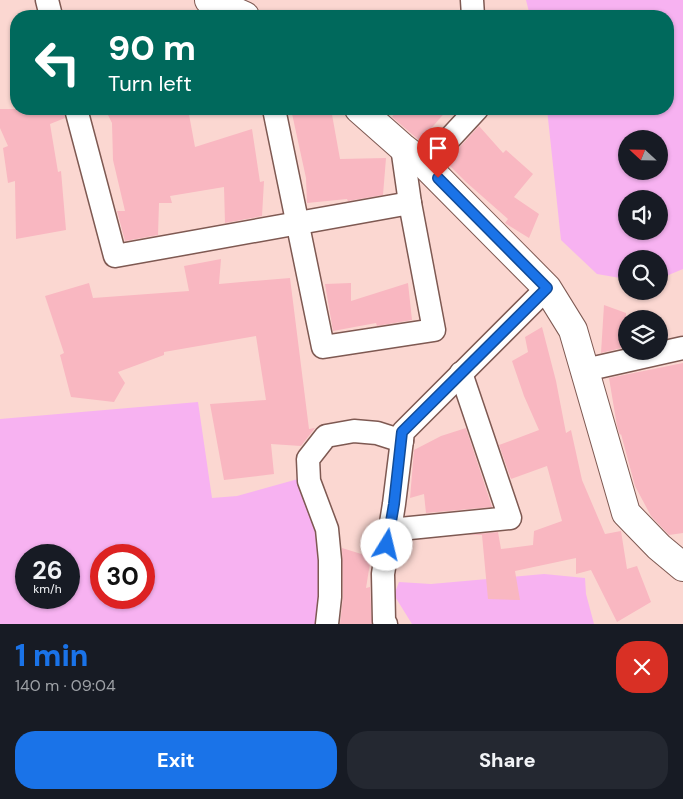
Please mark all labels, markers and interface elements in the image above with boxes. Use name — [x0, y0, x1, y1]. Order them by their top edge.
text: 90 m — [108, 25, 196, 71]
icon: left — [25, 30, 90, 95]
text: Turn left — [108, 69, 192, 98]
pin — [417, 127, 459, 178]
north arrow — [618, 130, 668, 180]
map controls — [618, 130, 668, 360]
icon: arrive — [424, 134, 452, 162]
button: sound — [618, 190, 668, 240]
button: search — [618, 250, 668, 300]
button: layers — [618, 310, 668, 360]
position arrow — [360, 518, 412, 570]
speed limit sign: 30 — [90, 544, 155, 609]
text: 26 — [32, 554, 63, 587]
text: km/h — [33, 581, 62, 597]
text: 1 min — [15, 636, 88, 675]
button: close — [616, 641, 668, 693]
text: 140 m · 09:04 — [15, 675, 116, 696]
button: Exit — [15, 731, 337, 789]
button: Share — [347, 731, 668, 789]

